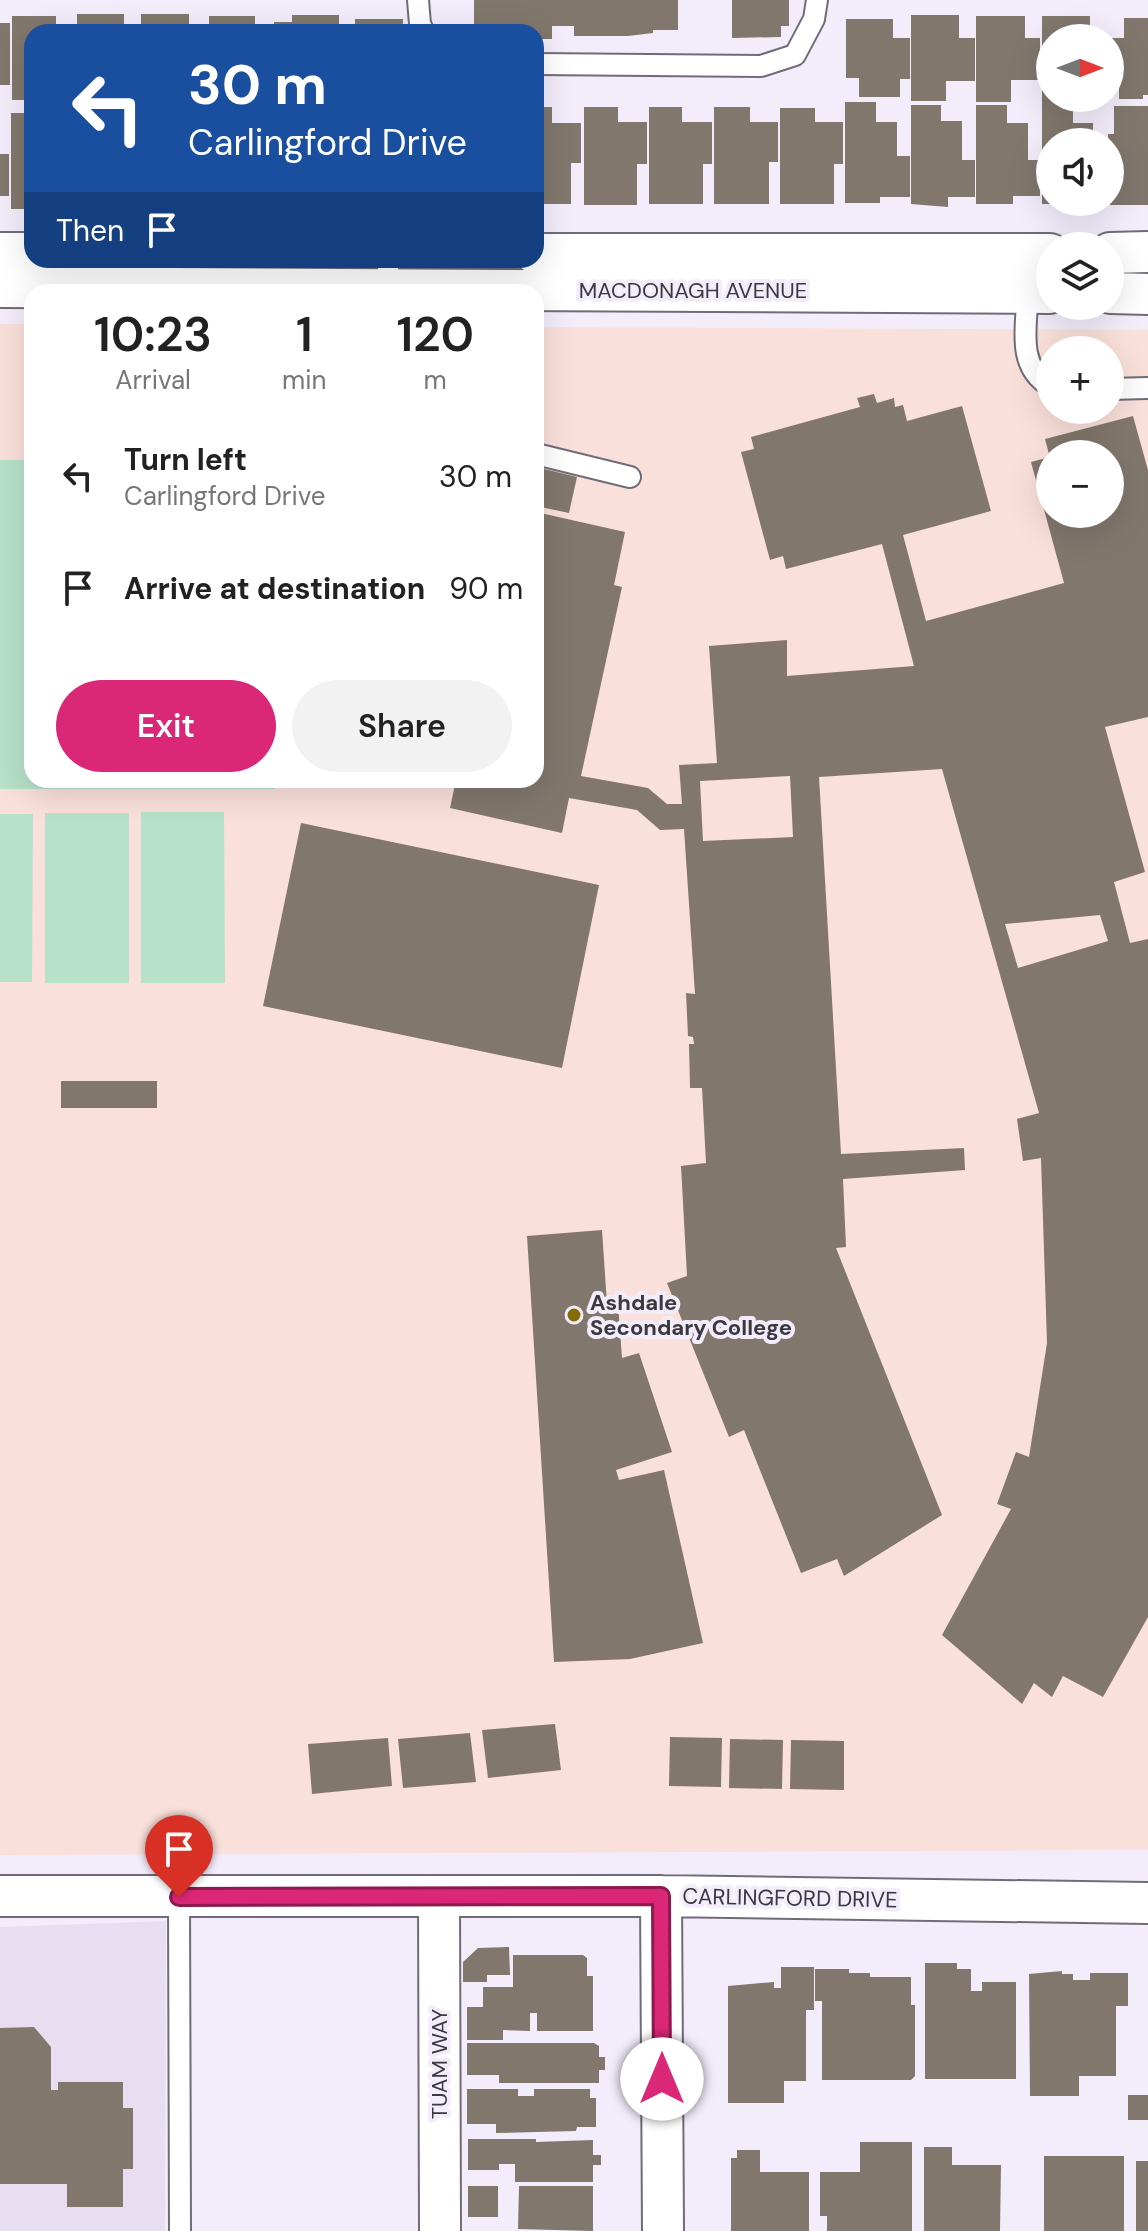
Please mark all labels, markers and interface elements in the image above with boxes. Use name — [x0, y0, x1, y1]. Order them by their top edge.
north arrow — [1036, 24, 1124, 112]
map controls — [1036, 24, 1124, 528]
text: 30 m — [188, 48, 327, 121]
icon: left — [56, 56, 160, 160]
text: Carlingford Drive — [188, 119, 467, 166]
button: sound — [1036, 128, 1124, 216]
icon: arrive — [140, 208, 184, 252]
text: Then — [56, 211, 124, 250]
button: layers — [1036, 232, 1124, 320]
street label: MACDONAGH AVENUE — [579, 276, 807, 305]
text: 10:23 — [94, 303, 212, 366]
text: 1 — [296, 303, 313, 366]
text: 120 — [396, 303, 474, 366]
button: + — [1036, 336, 1124, 424]
text: Arrival — [115, 363, 191, 397]
text: min — [282, 363, 326, 397]
text: m — [424, 363, 447, 397]
text: Turn left — [124, 440, 247, 479]
button: − — [1036, 440, 1124, 528]
icon: left — [56, 454, 100, 498]
text: 30 m — [439, 457, 512, 496]
text: Carlingford Drive — [124, 479, 326, 513]
icon: arrive — [56, 566, 100, 610]
text: Arrive at destination — [124, 569, 425, 608]
text: 90 m — [449, 569, 523, 608]
button: Exit — [56, 680, 276, 772]
button: Share — [292, 680, 512, 772]
place label: Ashdale Secondary College — [590, 1288, 792, 1342]
marker: Ashdale Secondary College — [565, 1306, 583, 1324]
pin — [145, 1815, 213, 1897]
icon: arrive — [157, 1827, 201, 1871]
street label: CARLINGFORD DRIVE — [682, 1882, 898, 1914]
street label: TUAM WAY — [425, 2008, 454, 2119]
position arrow — [620, 2037, 704, 2121]

